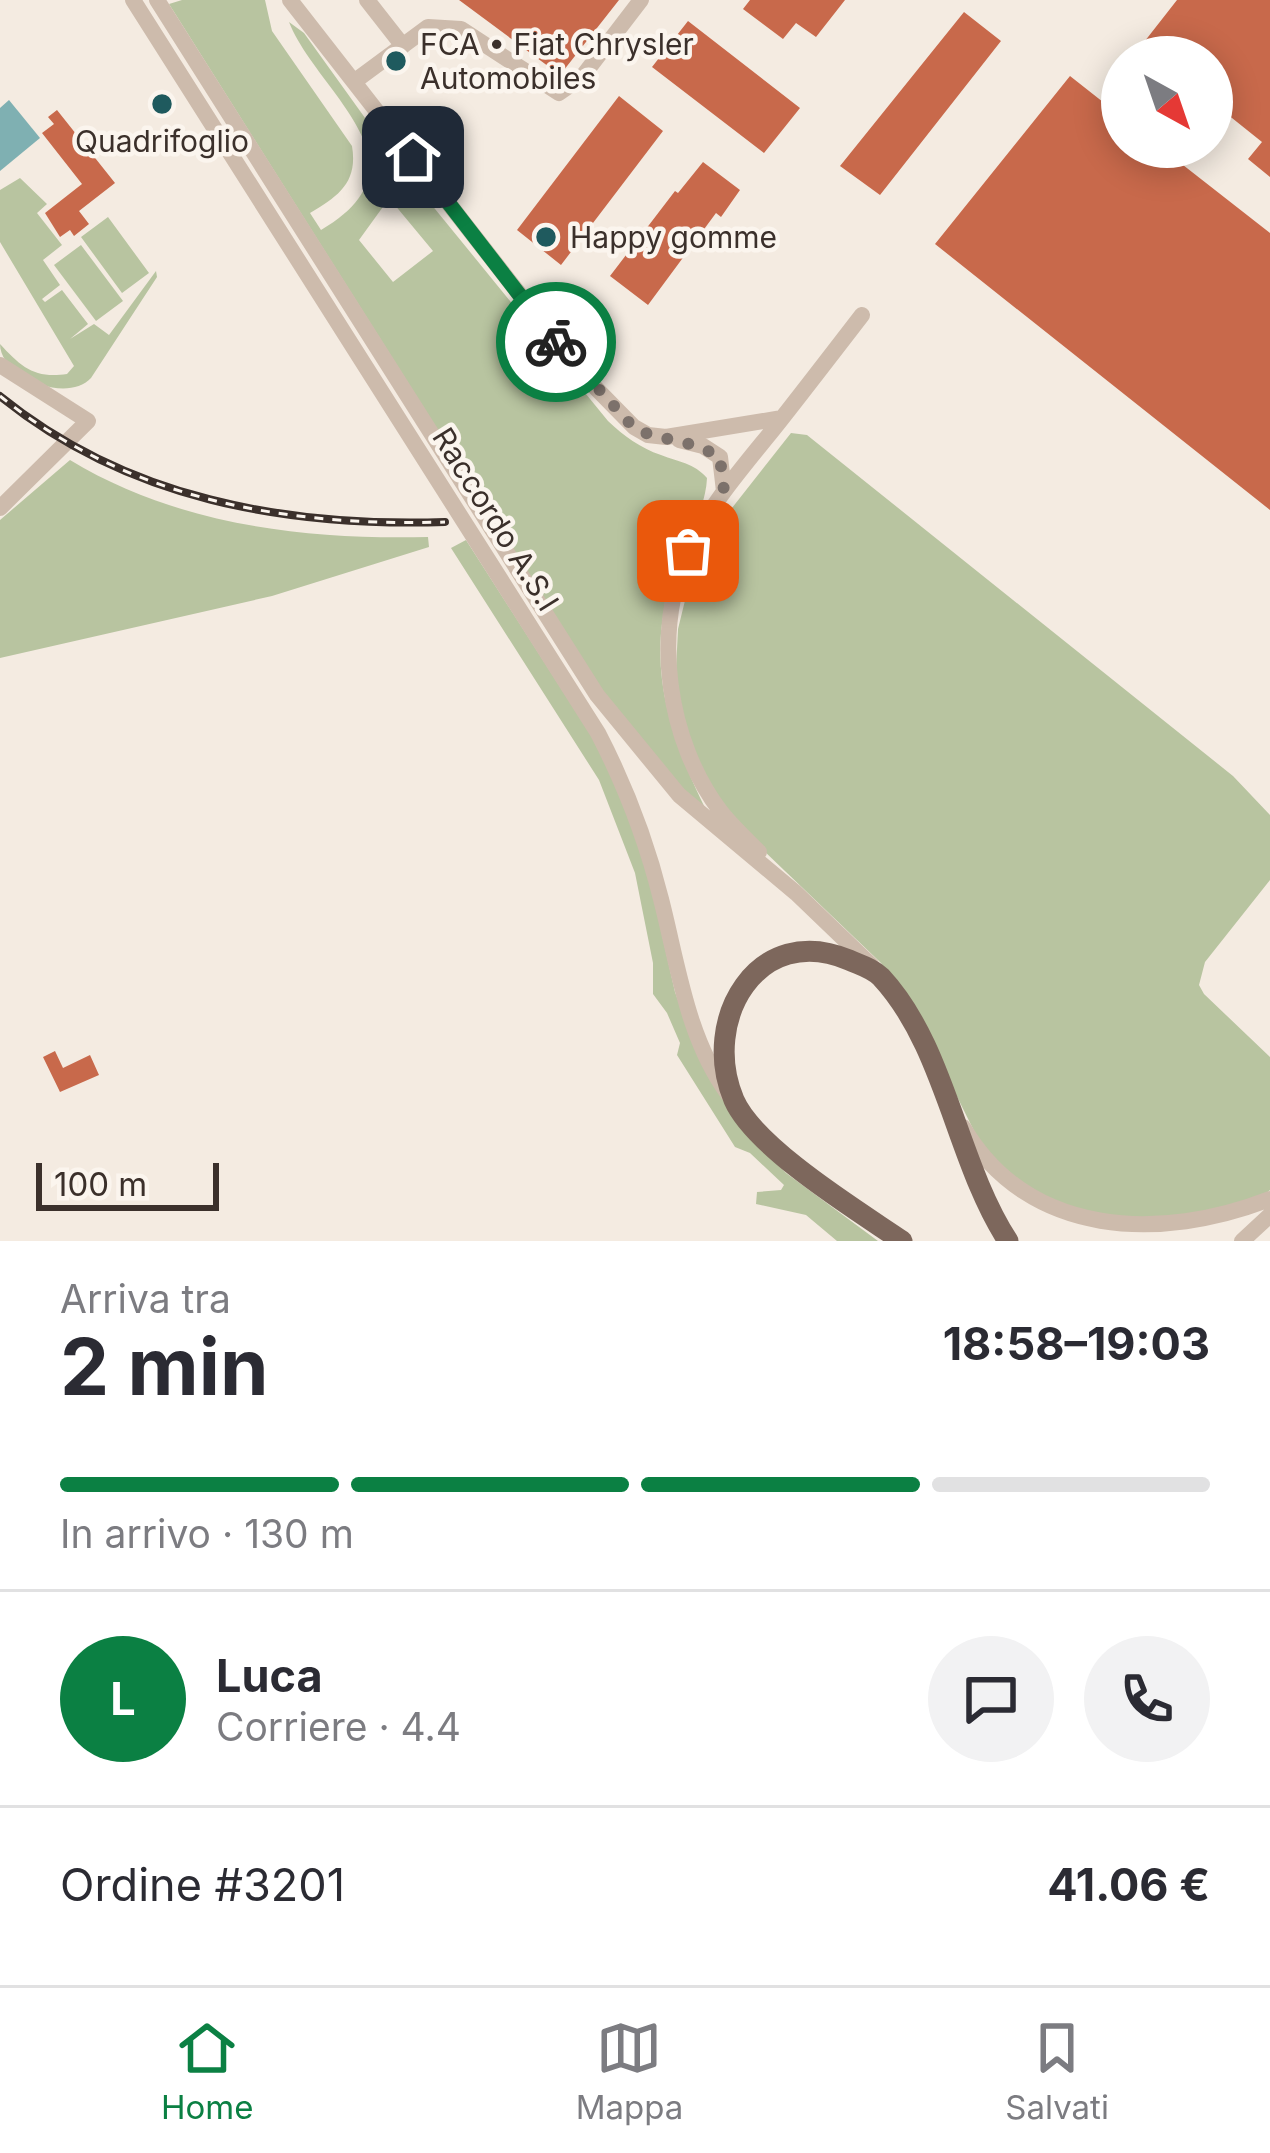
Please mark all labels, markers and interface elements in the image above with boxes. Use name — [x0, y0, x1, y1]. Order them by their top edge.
place label: FCA • Fiat Chrysler Automobiles — [420, 26, 694, 96]
north arrow — [1101, 36, 1233, 168]
map controls — [1101, 36, 1233, 168]
marker: FCA • Fiat Chrysler Automobiles — [383, 48, 409, 74]
marker: Quadrifoglio — [149, 91, 175, 117]
pin — [362, 106, 464, 208]
place label: Quadrifoglio — [75, 123, 249, 159]
icon: home — [380, 124, 446, 190]
place label: Happy gomme — [570, 219, 777, 255]
marker: Happy gomme — [533, 224, 559, 250]
courier — [496, 282, 616, 402]
icon: bike — [523, 309, 589, 375]
street label: Raccordo A.S.I — [425, 421, 567, 617]
pin — [637, 500, 739, 602]
icon: bag — [655, 518, 721, 584]
scale bar — [36, 1157, 219, 1210]
text: 100 m — [54, 1164, 147, 1204]
text: Arriva tra — [60, 1275, 231, 1322]
text: 18:58–19:03 — [943, 1316, 1210, 1371]
text: 2 min — [60, 1319, 268, 1414]
text: In arrivo · 130 m — [60, 1510, 354, 1557]
button: chat — [928, 1636, 1054, 1762]
button: phone — [1084, 1636, 1210, 1762]
text: Luca — [216, 1648, 323, 1703]
text: L — [110, 1671, 136, 1726]
text: Corriere · 4.4 — [216, 1703, 461, 1750]
text: Ordine #3201 — [60, 1857, 345, 1912]
text: 41.06 € — [1047, 1857, 1210, 1912]
tab: Home — [161, 2015, 254, 2127]
tab: Mappa — [576, 2015, 683, 2127]
tab: Salvati — [1005, 2015, 1109, 2127]

